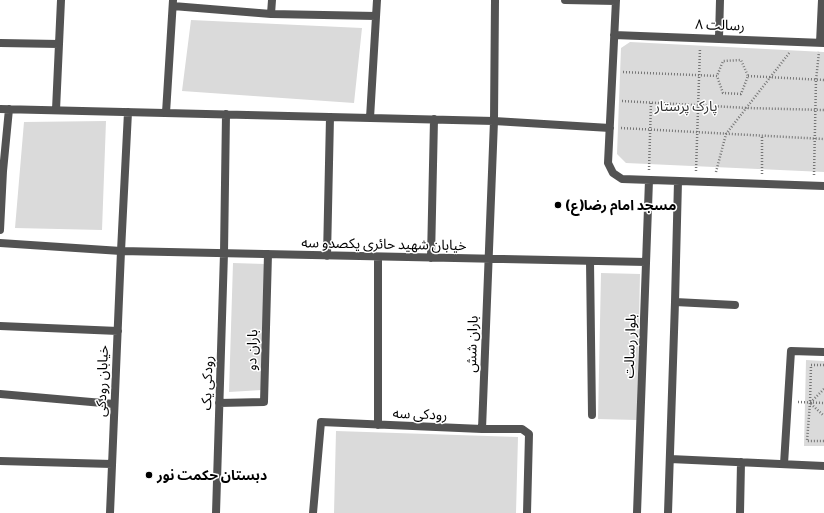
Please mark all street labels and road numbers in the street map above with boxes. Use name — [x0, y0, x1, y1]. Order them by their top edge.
street label: رسالت ۸ — [695, 16, 745, 34]
street label: خیابان شهید حائری یکصدو سه — [301, 234, 467, 254]
street label: بلوار رسالت — [620, 313, 640, 379]
street label: باران شش — [463, 315, 481, 373]
street label: باران دو — [243, 329, 261, 371]
street label: خیابان رودکی — [92, 345, 112, 417]
street label: رودکی یک — [198, 355, 216, 411]
street label: رودکی سه — [392, 405, 448, 423]

